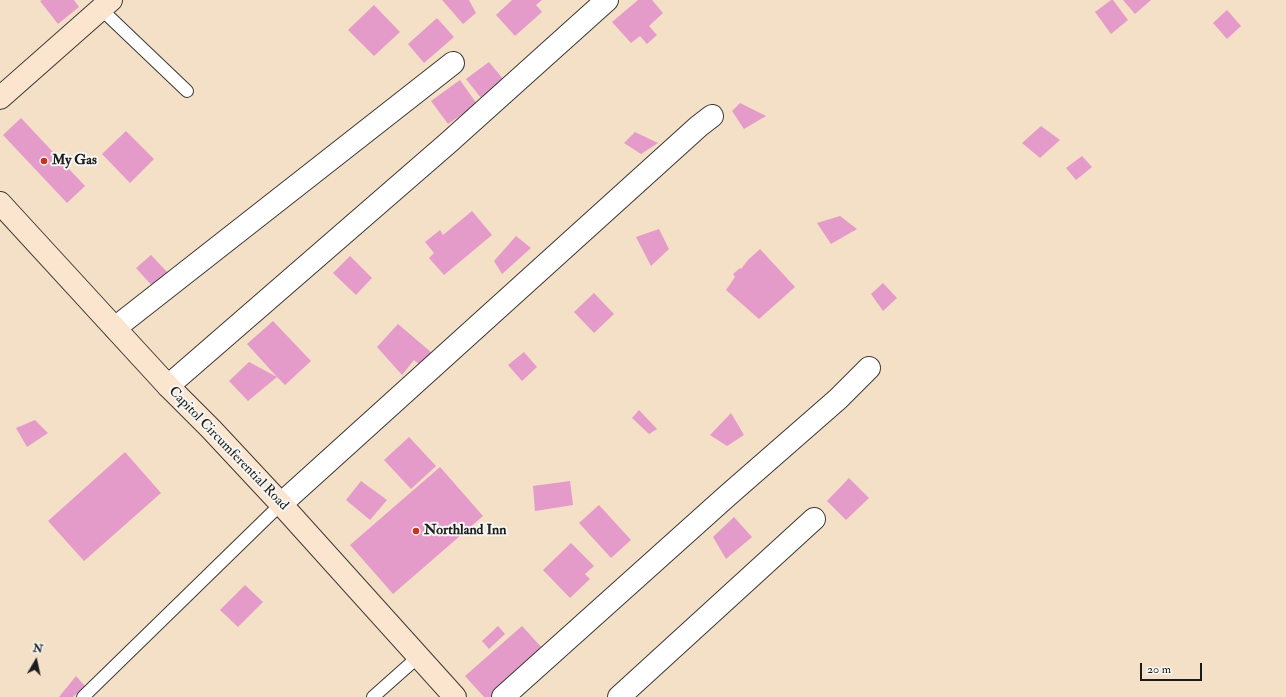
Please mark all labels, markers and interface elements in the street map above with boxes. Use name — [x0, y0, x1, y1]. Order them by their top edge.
place label: My Gas — [52, 153, 97, 169]
marker: My Gas — [39, 156, 49, 166]
street label: Capitol Circumferential Road — [165, 384, 291, 514]
place label: Northland Inn — [424, 523, 506, 539]
marker: Northland Inn — [411, 526, 421, 536]
north arrow — [16, 641, 56, 681]
text: N — [32, 641, 44, 656]
scale bar — [1142, 655, 1204, 681]
text: 20 m — [1147, 662, 1171, 677]

